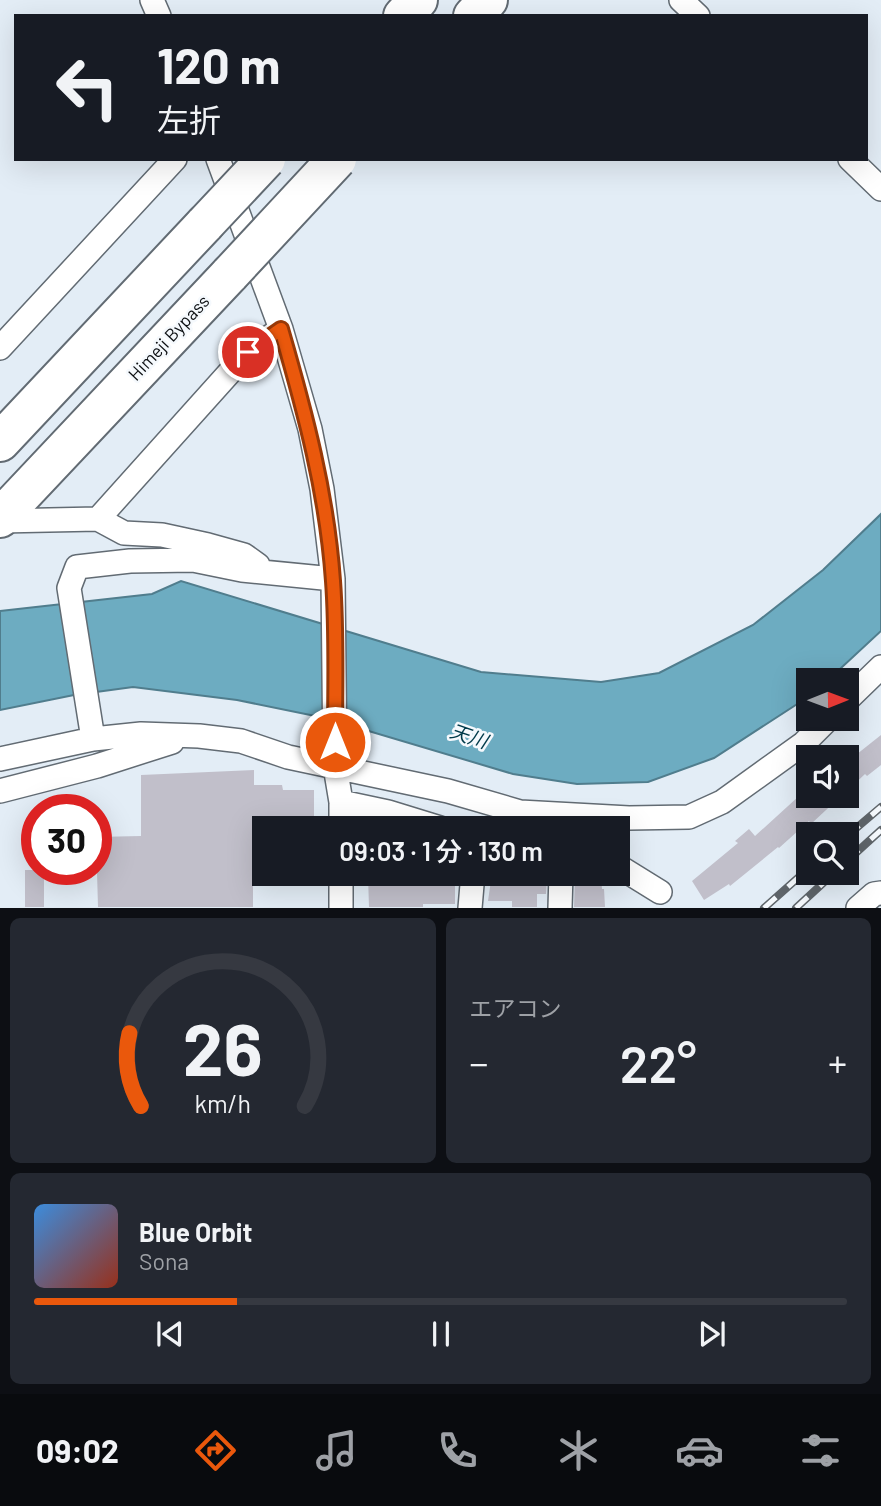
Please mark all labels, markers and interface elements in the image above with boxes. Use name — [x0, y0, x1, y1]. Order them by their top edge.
text: 120 m — [157, 35, 280, 94]
icon: left — [42, 42, 133, 133]
text: 左折 — [157, 100, 221, 138]
street label: Himeji Bypass — [123, 290, 213, 385]
pin — [218, 322, 278, 382]
icon: arrive — [229, 333, 267, 371]
north arrow — [796, 668, 859, 732]
map controls — [796, 668, 859, 885]
position arrow — [298, 705, 372, 779]
water label: 天川 — [447, 718, 493, 753]
button: sound — [796, 745, 859, 808]
speed limit sign: 30 — [21, 794, 112, 885]
button: search — [796, 822, 859, 885]
text: 09:03 · 1 分 · 130 m — [339, 835, 543, 866]
text: エアコン — [470, 994, 562, 1022]
text: 26 — [183, 1004, 263, 1092]
text: 22° — [620, 1031, 697, 1093]
text: − — [470, 1039, 489, 1085]
text: + — [828, 1039, 847, 1085]
text: km/h — [194, 1088, 251, 1118]
text: Blue Orbit — [139, 1216, 252, 1247]
text: Sona — [139, 1247, 189, 1275]
icon: previous — [151, 1315, 189, 1353]
icon: pause — [422, 1315, 460, 1353]
icon: next — [693, 1315, 731, 1353]
icon: directions — [191, 1426, 240, 1475]
icon: music — [312, 1426, 361, 1475]
icon: phone — [433, 1426, 482, 1475]
icon: climate — [554, 1426, 603, 1475]
icon: car — [675, 1426, 724, 1475]
icon: filters — [796, 1426, 845, 1475]
text: 09:02 — [36, 1431, 119, 1469]

